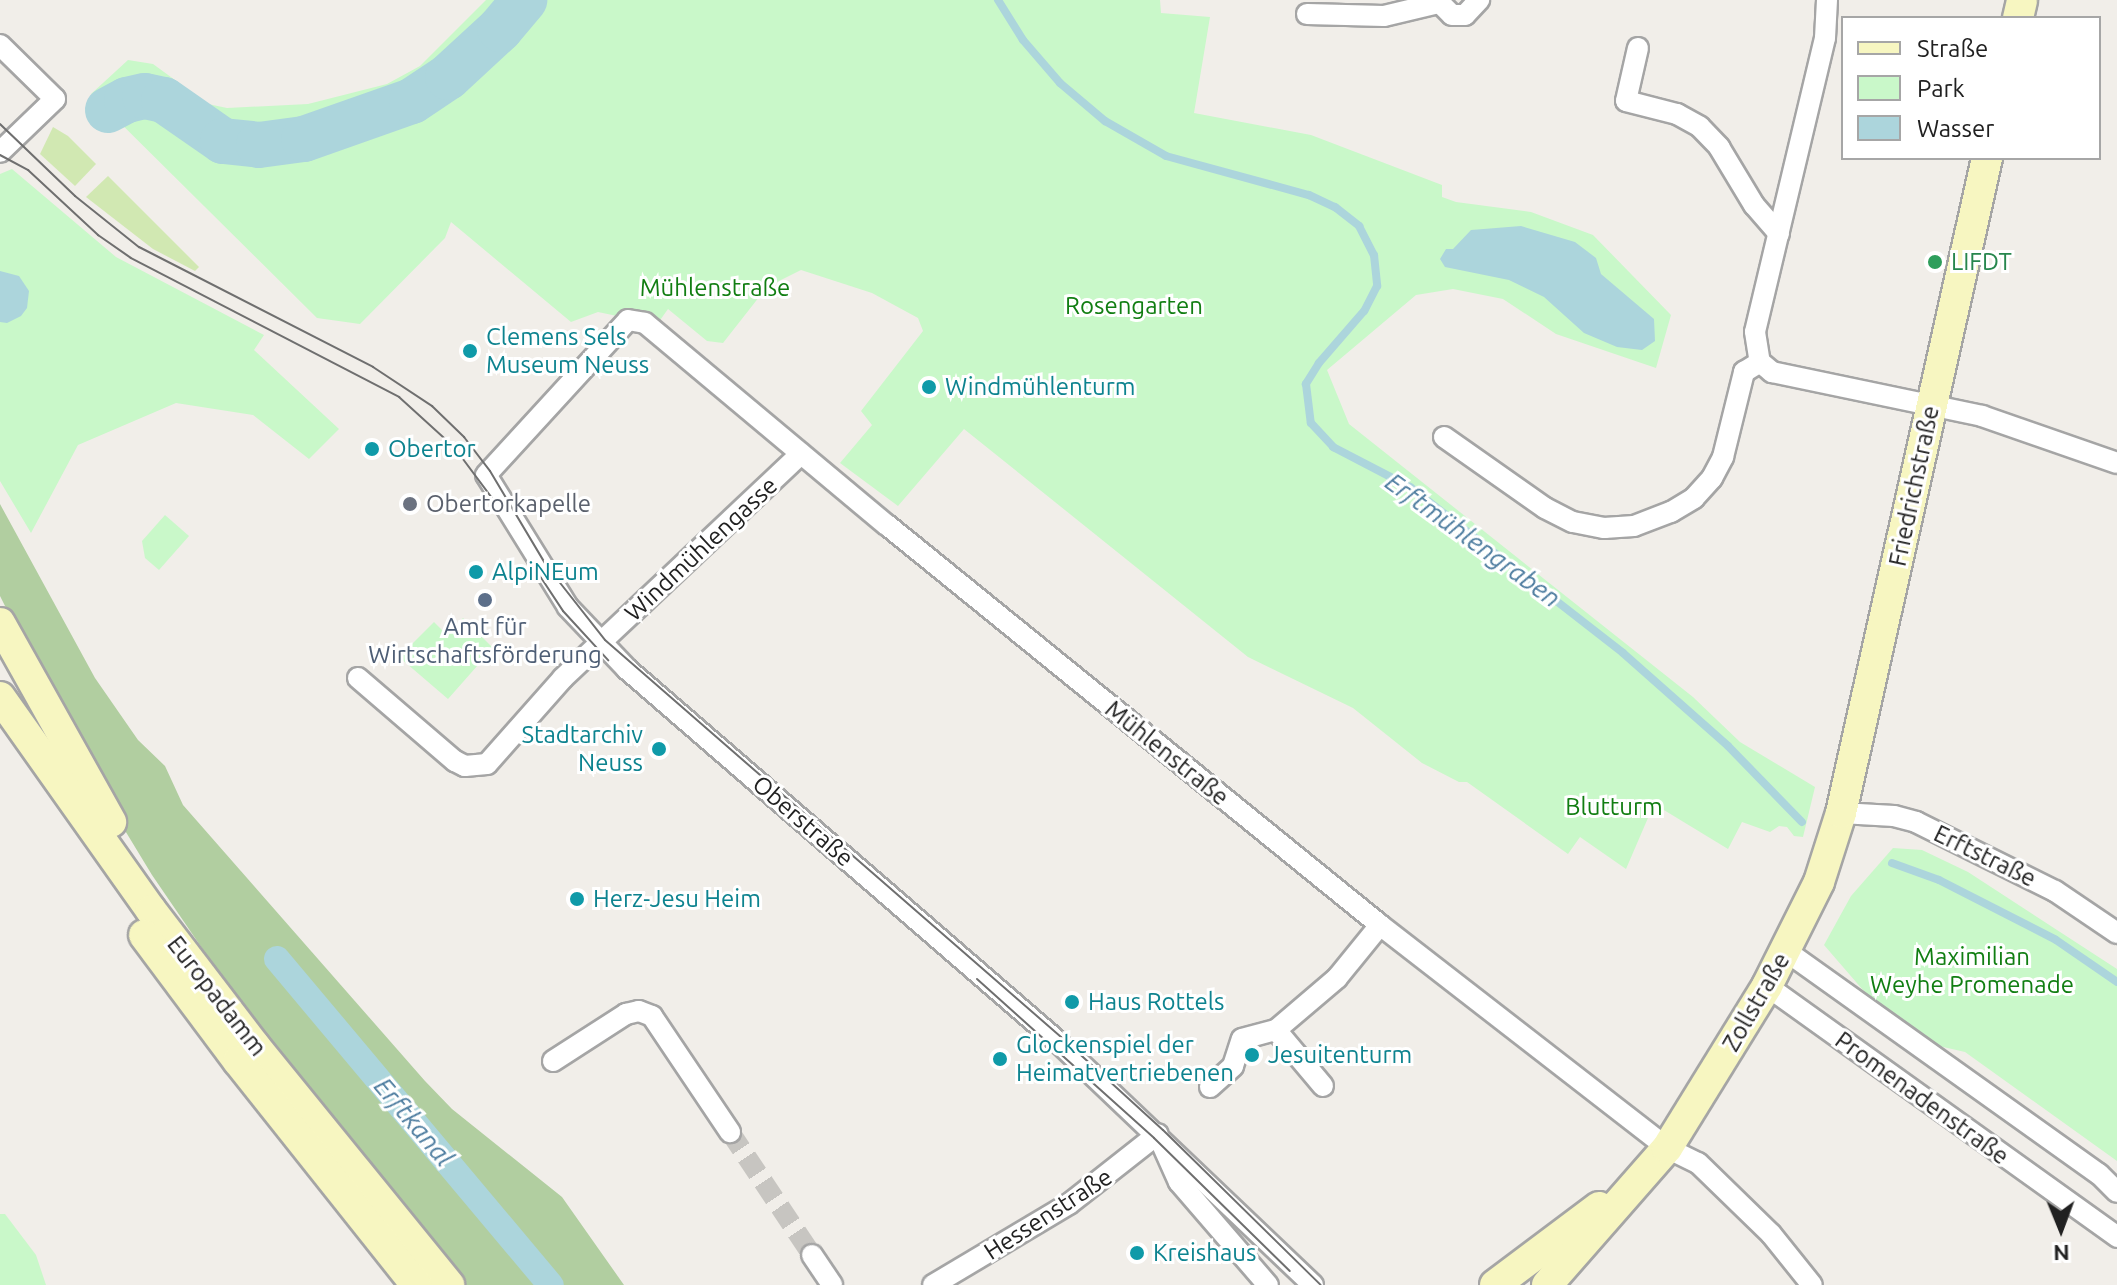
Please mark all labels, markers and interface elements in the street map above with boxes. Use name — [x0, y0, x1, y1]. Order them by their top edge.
legend — [1841, 16, 2101, 160]
text: Straße — [1917, 35, 1988, 62]
text: Park — [1917, 75, 1965, 102]
text: Wasser — [1917, 115, 1994, 142]
place label: LIFDT — [1951, 248, 2012, 276]
marker: LIFDT — [1926, 253, 1944, 271]
park label: Mühlenstraße — [640, 274, 790, 302]
park label: Rosengarten — [1065, 292, 1203, 320]
place label: Clemens Sels Museum Neuss — [486, 323, 649, 379]
marker: Clemens Sels Museum Neuss — [461, 342, 479, 360]
place label: Windmühlenturm — [945, 373, 1136, 401]
marker: Windmühlenturm — [920, 378, 938, 396]
street label: Friedrichstraße — [1883, 403, 1945, 569]
place label: Obertor — [388, 435, 476, 463]
marker: Obertor — [363, 440, 381, 458]
water label: Erftmühlengraben — [1379, 466, 1567, 614]
street label: Windmühlengasse — [619, 471, 783, 627]
place label: Obertorkapelle — [426, 490, 591, 518]
marker: Obertorkapelle — [401, 495, 419, 513]
place label: AlpiNEum — [492, 558, 599, 586]
marker: AlpiNEum — [467, 563, 485, 581]
marker: Amt für Wirtschaftsförderung — [476, 591, 494, 609]
place label: Amt für Wirtschaftsförderung — [368, 613, 602, 669]
street label: Mühlenstraße — [1099, 694, 1235, 812]
place label: Stadtarchiv Neuss — [522, 721, 643, 777]
marker: Stadtarchiv Neuss — [650, 740, 668, 758]
street label: Oberstraße — [747, 769, 859, 873]
park label: Blutturm — [1565, 793, 1663, 821]
street label: Erftstraße — [1929, 819, 2041, 893]
place label: Herz-Jesu Heim — [593, 885, 761, 913]
marker: Herz-Jesu Heim — [568, 890, 586, 908]
street label: Europadamm — [161, 930, 273, 1062]
park label: Maximilian Weyhe Promenade — [1870, 943, 2074, 999]
street label: Zollstraße — [1716, 948, 1796, 1056]
place label: Haus Rottels — [1088, 988, 1224, 1016]
marker: Haus Rottels — [1063, 993, 1081, 1011]
street label: Promenadenstraße — [1830, 1025, 2014, 1171]
place label: Glockenspiel der Heimatvertriebenen — [1016, 1031, 1234, 1087]
place label: Jesuitenturm — [1268, 1041, 1412, 1069]
marker: Jesuitenturm — [1243, 1046, 1261, 1064]
marker: Glockenspiel der Heimatvertriebenen — [991, 1050, 1009, 1068]
water label: Erftkanal — [368, 1071, 460, 1173]
street label: Hessenstraße — [979, 1162, 1117, 1266]
north arrow — [2021, 1189, 2101, 1269]
place label: Kreishaus — [1153, 1239, 1256, 1267]
text: N — [2053, 1241, 2070, 1266]
marker: Kreishaus — [1128, 1244, 1146, 1262]

